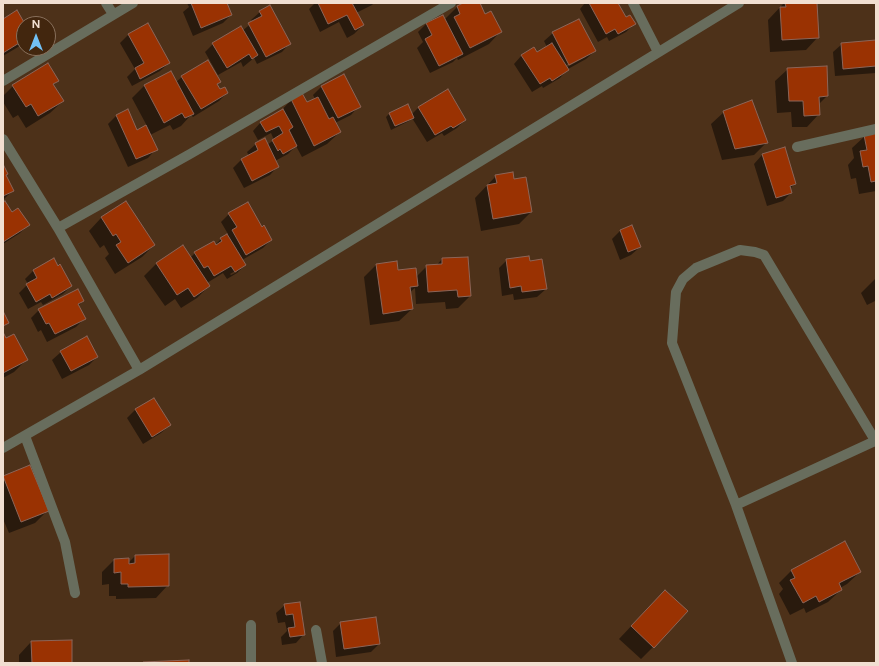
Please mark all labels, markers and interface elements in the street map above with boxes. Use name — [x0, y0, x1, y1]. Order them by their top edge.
north arrow — [16, 16, 56, 56]
text: N — [32, 18, 40, 31]

